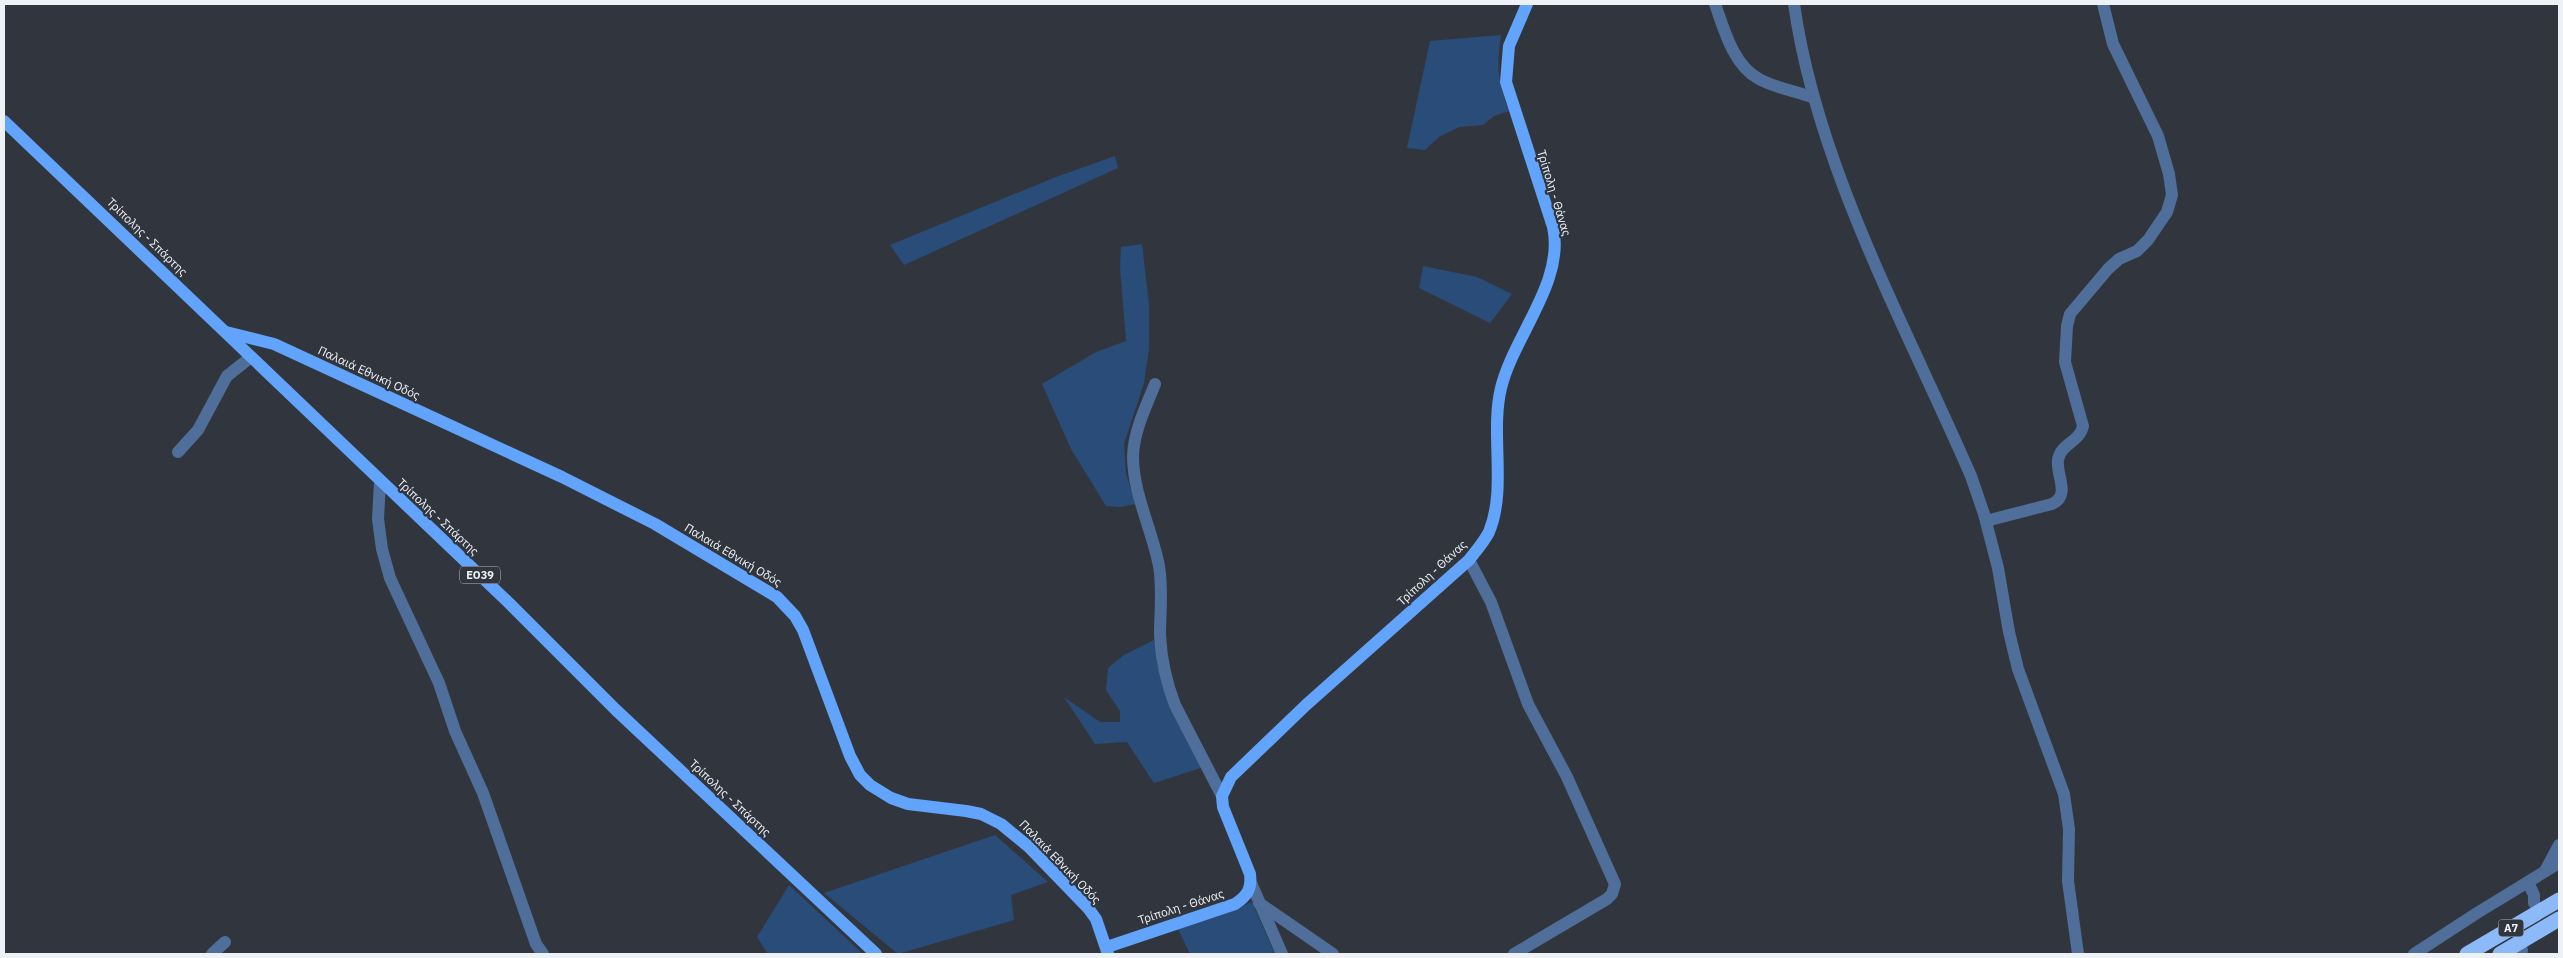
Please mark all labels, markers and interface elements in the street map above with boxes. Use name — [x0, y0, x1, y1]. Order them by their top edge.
street label: Τρίπολη - Θάνας — [1534, 148, 1575, 238]
street label: Τρίπολης - Σπάρτης — [104, 194, 191, 279]
street label: Παλαιά Εθνική Οδός — [316, 342, 423, 403]
street label: Τρίπολης - Σπάρτης — [394, 475, 482, 558]
street label: Παλαιά Εθνική Οδός — [682, 520, 785, 590]
street label: Τρίπολη - Θάνας — [1394, 537, 1470, 609]
road number: ΕΟ39 — [460, 566, 500, 584]
street label: Τρίπολης - Σπάρτης — [686, 756, 774, 839]
street label: Παλαιά Εθνική Οδός — [1016, 817, 1104, 907]
street label: Τρίπολη - Θάνας — [1136, 886, 1226, 927]
road number: Α7 — [2498, 920, 2524, 936]

